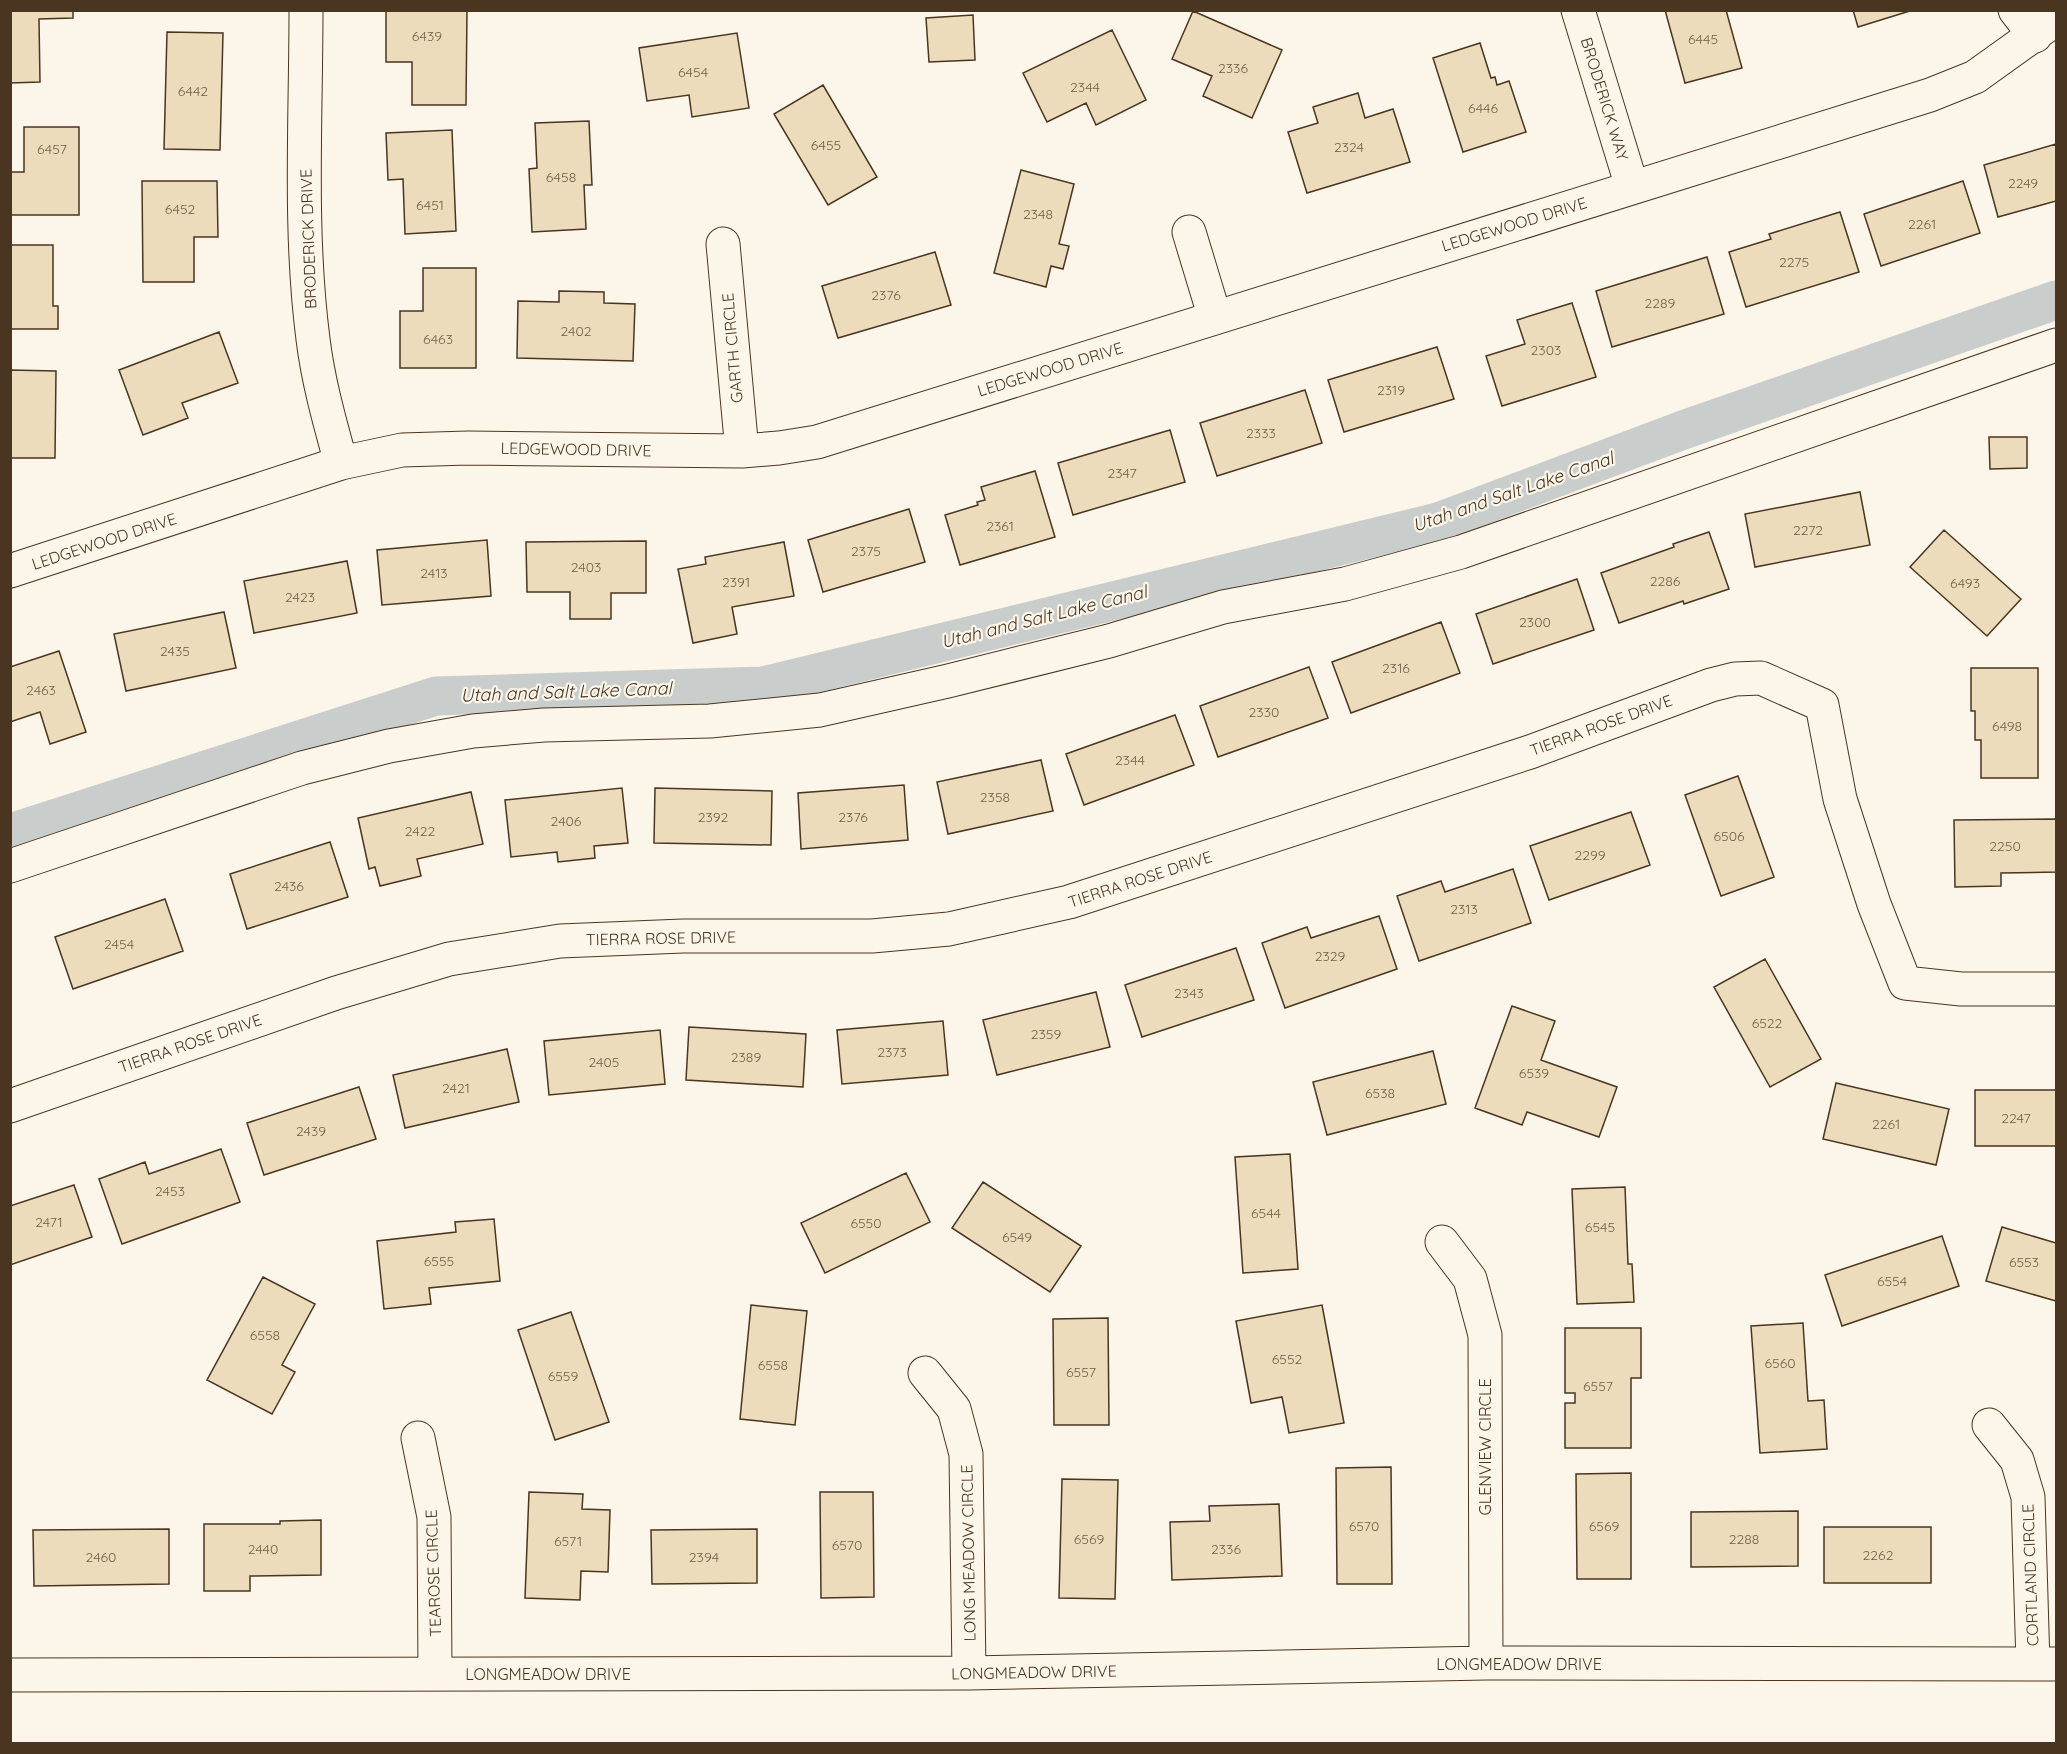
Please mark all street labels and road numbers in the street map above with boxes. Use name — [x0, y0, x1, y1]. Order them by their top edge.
street label: BRODERICK WAY — [1577, 35, 1633, 163]
street label: BRODERICK DRIVE — [296, 169, 320, 309]
street label: LEDGEWOOD DRIVE — [1439, 192, 1589, 256]
street label: GARTH CIRCLE — [717, 292, 747, 404]
street label: LEDGEWOOD DRIVE — [975, 337, 1125, 401]
street label: LEDGEWOOD DRIVE — [500, 438, 652, 460]
street label: LEDGEWOOD DRIVE — [29, 508, 179, 574]
street label: TIERRA ROSE DRIVE — [1527, 690, 1675, 760]
street label: TIERRA ROSE DRIVE — [1066, 846, 1214, 912]
street label: TIERRA ROSE DRIVE — [586, 927, 736, 949]
street label: TIERRA ROSE DRIVE — [116, 1009, 264, 1077]
street label: GLENVIEW CIRCLE — [1475, 1379, 1495, 1515]
street label: LONG MEADOW CIRCLE — [956, 1464, 980, 1642]
street label: CORTLAND CIRCLE — [2018, 1504, 2042, 1646]
street label: TEAROSE CIRCLE — [421, 1509, 445, 1637]
street label: LONGMEADOW DRIVE — [1436, 1654, 1602, 1674]
street label: LONGMEADOW DRIVE — [951, 1661, 1117, 1683]
street label: LONGMEADOW DRIVE — [465, 1664, 631, 1684]

